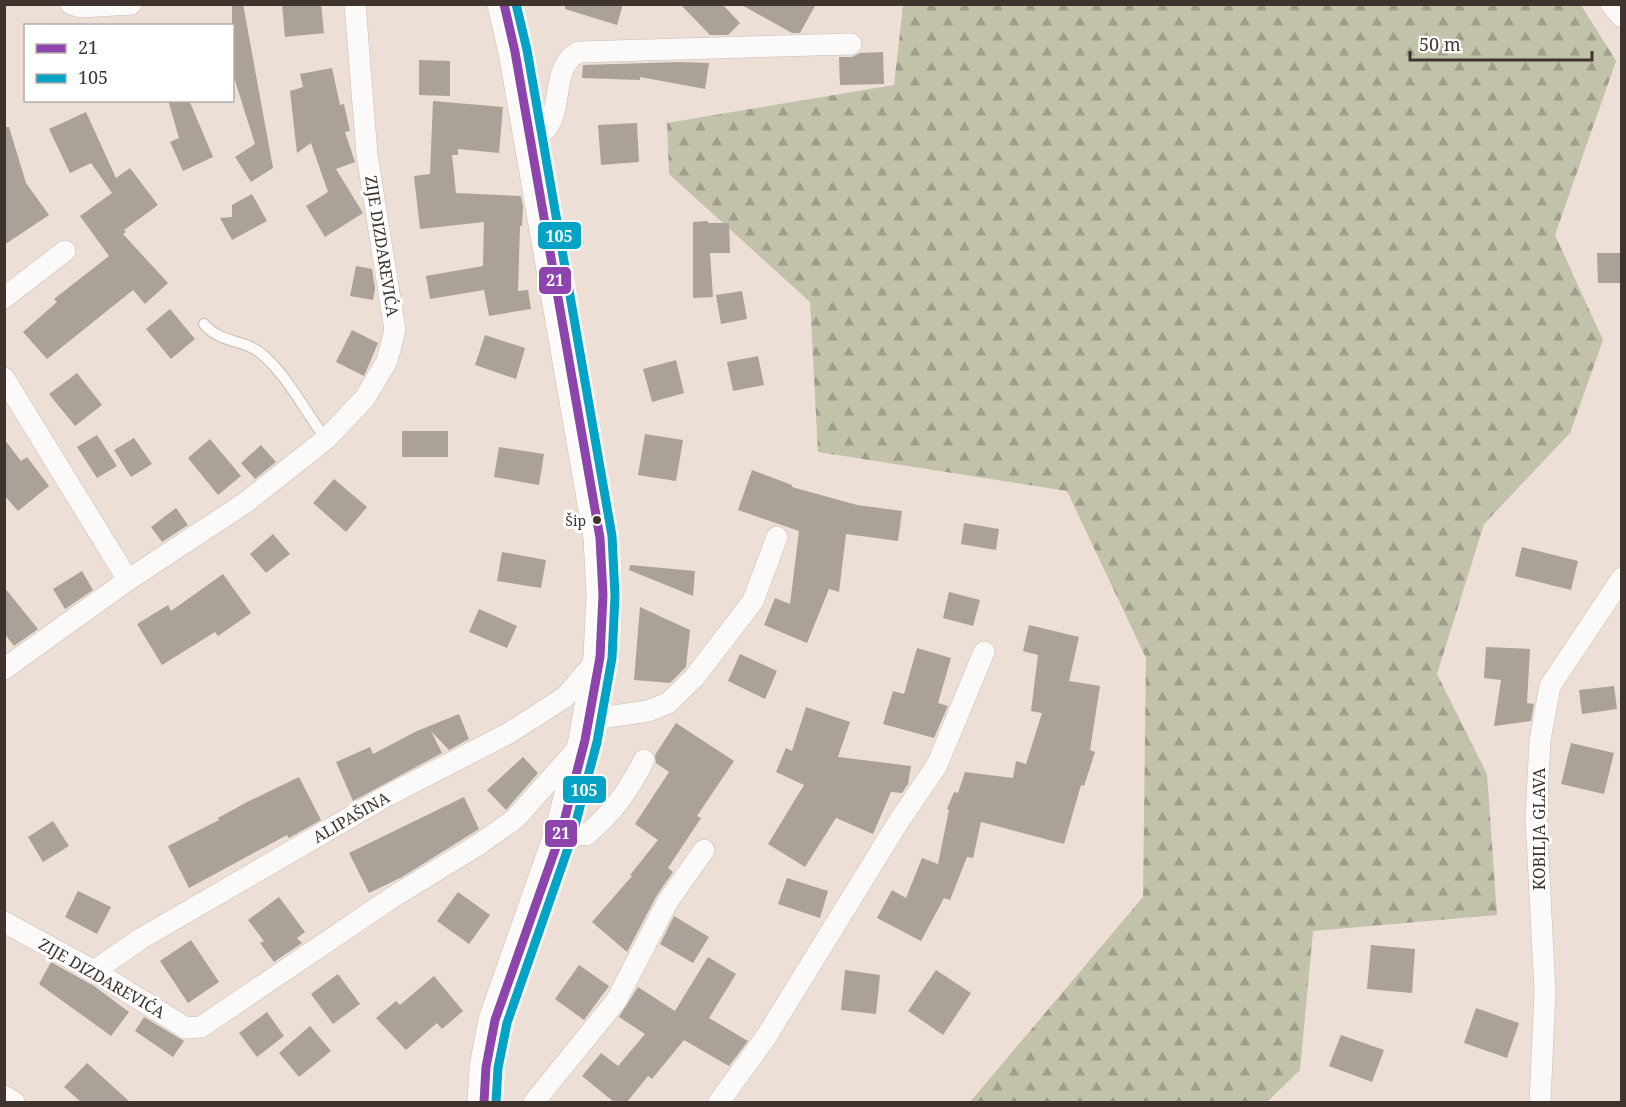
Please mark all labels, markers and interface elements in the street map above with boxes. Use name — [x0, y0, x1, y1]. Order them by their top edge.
legend — [24, 24, 234, 102]
scale bar — [1410, 24, 1592, 62]
text: 50 m — [1419, 32, 1461, 56]
text: 21 — [78, 35, 98, 59]
text: 105 — [78, 65, 108, 89]
street label: ZIJE DIZDAREVIĆA — [360, 174, 404, 319]
line badge: 105 — [537, 221, 582, 250]
text: 105 — [545, 225, 573, 247]
line badge: 21 — [538, 266, 572, 295]
text: 21 — [546, 269, 564, 291]
place label: Šip — [565, 511, 586, 530]
marker: Šip — [591, 514, 603, 526]
street label: KOBILJA GLAVA — [1528, 767, 1550, 890]
line badge: 105 — [562, 775, 607, 804]
text: 105 — [570, 779, 598, 801]
street label: ALIPAŠINA — [309, 786, 394, 848]
line badge: 21 — [544, 819, 578, 848]
text: 21 — [552, 822, 570, 844]
street label: ZIJE DIZDAREVIĆA — [35, 933, 170, 1024]

